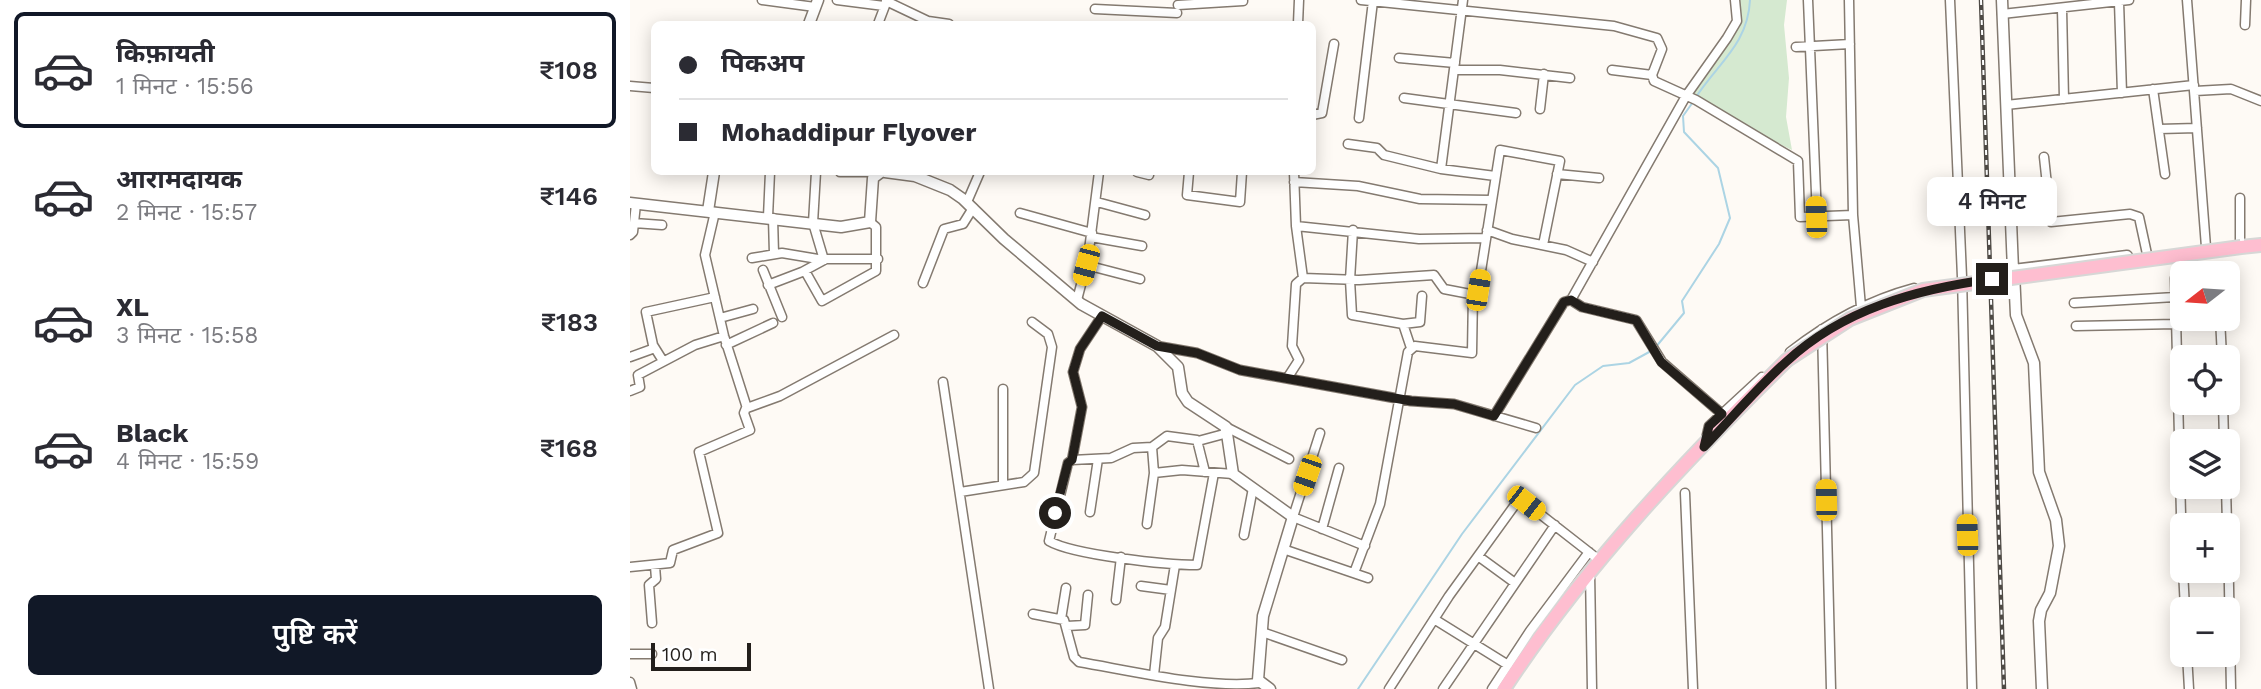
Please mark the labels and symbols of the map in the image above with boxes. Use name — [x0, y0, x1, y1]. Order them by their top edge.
callout: 4 मिनट — [1927, 177, 2057, 226]
car — [1805, 196, 1828, 238]
car — [1071, 242, 1102, 288]
north arrow — [2170, 261, 2240, 331]
route end — [1976, 263, 2008, 295]
car — [1465, 268, 1492, 312]
car — [1291, 452, 1324, 498]
car — [1816, 479, 1837, 521]
car — [1503, 482, 1550, 524]
route start — [1039, 497, 1071, 529]
car — [1956, 514, 1979, 556]
scale bar — [651, 640, 751, 672]

